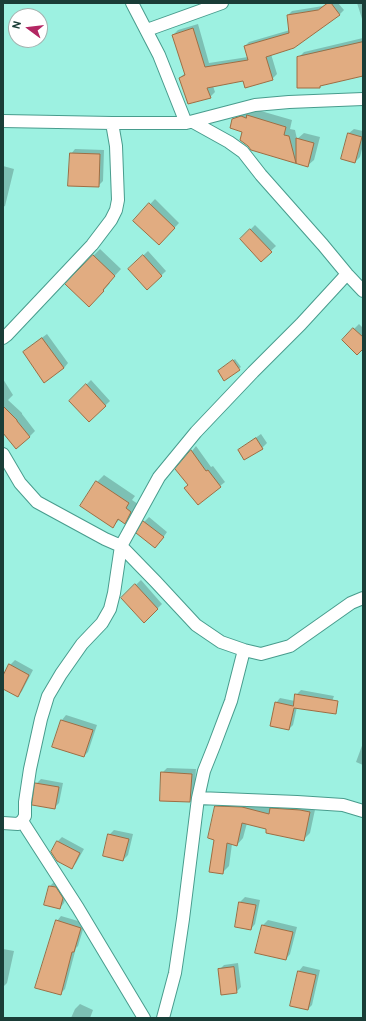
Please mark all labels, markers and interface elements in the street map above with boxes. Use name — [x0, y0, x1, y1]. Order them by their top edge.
north arrow — [8, 8, 48, 48]
text: N — [10, 20, 25, 31]

